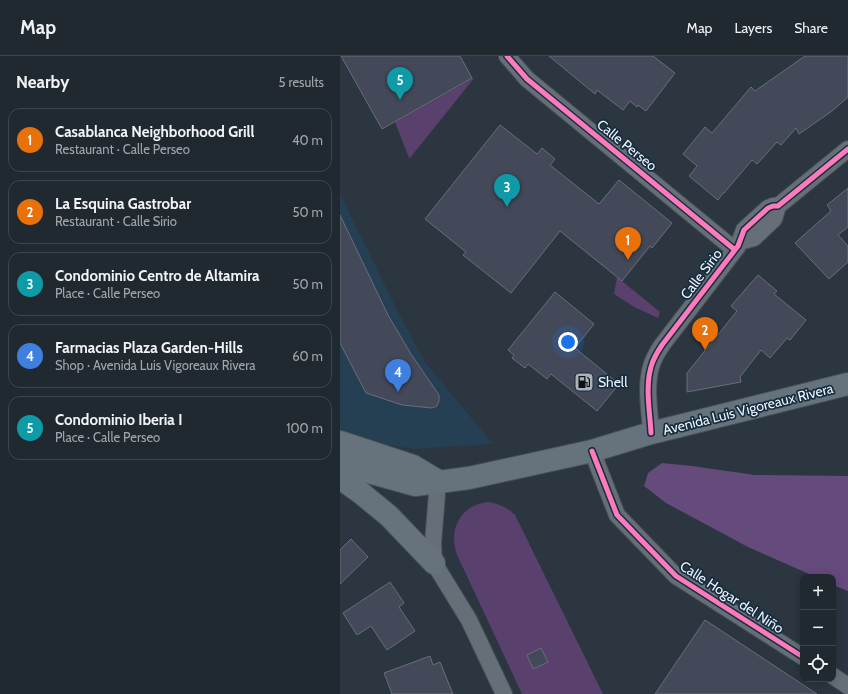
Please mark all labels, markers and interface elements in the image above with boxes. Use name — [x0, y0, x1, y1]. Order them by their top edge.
text: Map — [20, 16, 56, 39]
text: Map — [687, 19, 712, 37]
text: Layers — [734, 19, 772, 37]
text: Share — [794, 19, 828, 37]
pin: 5 — [387, 67, 413, 100]
text: Nearby — [16, 72, 69, 92]
text: 5 results — [278, 74, 324, 90]
street label: Calle Perseo — [593, 115, 661, 175]
text: Casablanca Neighborhood Grill — [55, 123, 255, 141]
text: 1 — [28, 132, 32, 148]
text: 40 m — [292, 132, 323, 148]
text: Restaurant · Calle Perseo — [55, 141, 190, 157]
pin: 3 — [494, 174, 520, 207]
text: La Esquina Gastrobar — [55, 195, 191, 213]
text: 2 — [27, 204, 33, 220]
text: 50 m — [293, 204, 323, 220]
text: Restaurant · Calle Sirio — [55, 213, 177, 229]
pin: 1 — [615, 227, 641, 260]
street label: Calle Sirio — [676, 245, 726, 303]
text: Condominio Centro de Altamira — [55, 267, 260, 285]
text: 3 — [26, 276, 34, 292]
text: 50 m — [293, 276, 323, 292]
text: Place · Calle Perseo — [55, 285, 160, 301]
pin: 2 — [692, 317, 718, 350]
your location — [558, 332, 578, 352]
text: Farmacias Plaza Garden-Hills — [55, 339, 243, 357]
text: 4 — [26, 348, 34, 364]
text: 60 m — [292, 348, 323, 364]
text: Shop · Avenida Luis Vigoreaux Rivera — [55, 357, 255, 373]
pin: 4 — [385, 359, 411, 392]
fuel station icon: Shell — [573, 371, 595, 393]
place label: Shell — [598, 373, 628, 391]
street label: Avenida Luis Vigoreaux Rivera — [661, 379, 835, 439]
text: Condominio Iberia I — [55, 411, 182, 429]
text: 5 — [27, 420, 33, 436]
text: 100 m — [286, 420, 323, 436]
text: Place · Calle Perseo — [55, 429, 160, 445]
street label: Calle Hogar del Niño — [677, 557, 788, 638]
map controls — [800, 574, 836, 682]
button: + — [800, 574, 836, 610]
button: − — [800, 610, 836, 646]
button: locate — [800, 646, 836, 682]

